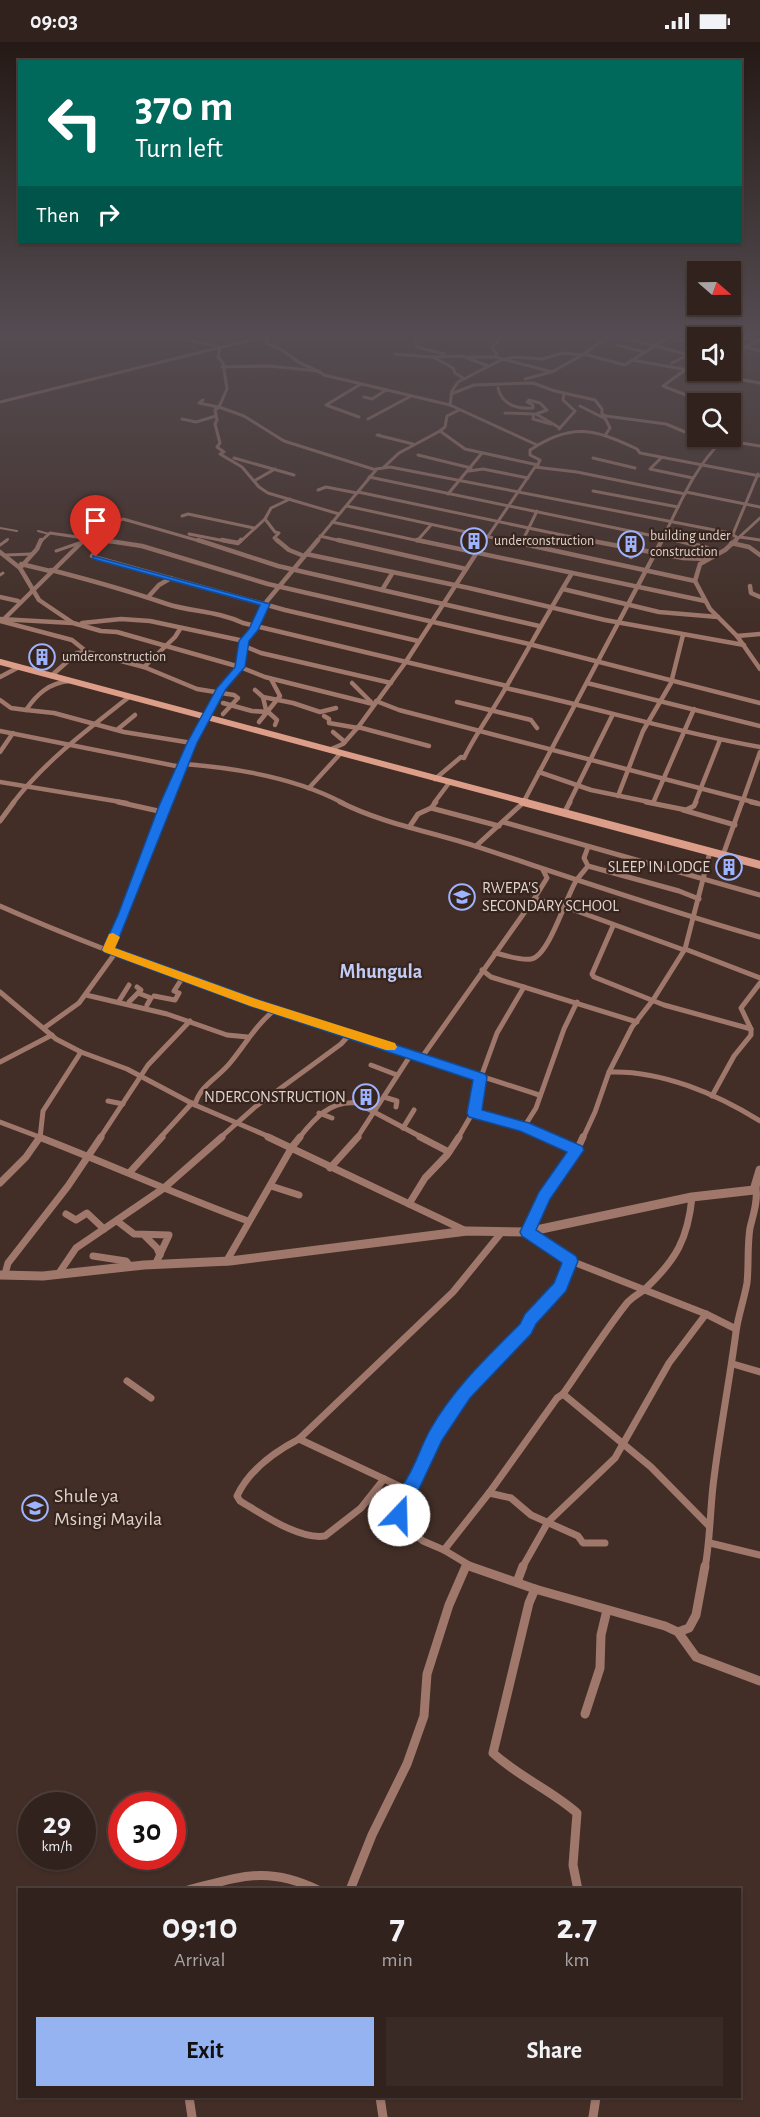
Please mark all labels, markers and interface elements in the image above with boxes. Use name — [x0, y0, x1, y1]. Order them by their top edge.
text: 09:03 — [30, 10, 78, 32]
icon: left — [36, 84, 114, 162]
text: 370 m — [135, 86, 233, 128]
text: Turn left — [135, 135, 223, 162]
icon: right — [92, 198, 125, 231]
text: Then — [36, 204, 80, 226]
north arrow — [687, 261, 741, 315]
map controls — [687, 261, 741, 447]
button: sound — [687, 327, 741, 381]
button: search — [687, 393, 741, 447]
pin — [70, 495, 121, 557]
icon: arrive — [79, 504, 112, 537]
building icon: underconstruction — [459, 526, 489, 556]
building icon: building under construction — [616, 529, 646, 559]
place label: building under construction — [650, 529, 731, 559]
place label: underconstruction — [494, 534, 594, 548]
building icon: umderconstruction — [27, 642, 57, 672]
place label: umderconstruction — [62, 650, 166, 664]
building icon: SLEEP IN LODGE — [714, 852, 744, 882]
place label: SLEEP IN LODGE — [608, 859, 710, 875]
place label: RWEPA'S SECONDARY SCHOOL — [482, 880, 619, 914]
school or university icon: RWEPA'S SECONDARY SCHOOL — [447, 882, 477, 912]
district label: Mhungula — [340, 962, 423, 982]
building icon: NDERCONSTRUCTION — [351, 1082, 381, 1112]
place label: NDERCONSTRUCTION — [204, 1089, 346, 1105]
position arrow — [367, 1483, 431, 1547]
place label: Shule ya Msingi Mayila — [54, 1486, 162, 1529]
school or university icon: Shule ya Msingi Mayila — [20, 1493, 50, 1523]
speed limit sign: 30 — [108, 1792, 186, 1870]
text: 29 — [43, 1809, 71, 1839]
text: km/h — [42, 1839, 72, 1854]
text: 09:10 — [162, 1909, 238, 1945]
text: 7 — [389, 1909, 405, 1945]
text: 2.7 — [556, 1909, 597, 1945]
text: Arrival — [174, 1950, 226, 1970]
text: min — [382, 1950, 413, 1970]
text: km — [564, 1950, 589, 1970]
button: Exit — [36, 2017, 374, 2086]
button: Share — [386, 2017, 723, 2086]

